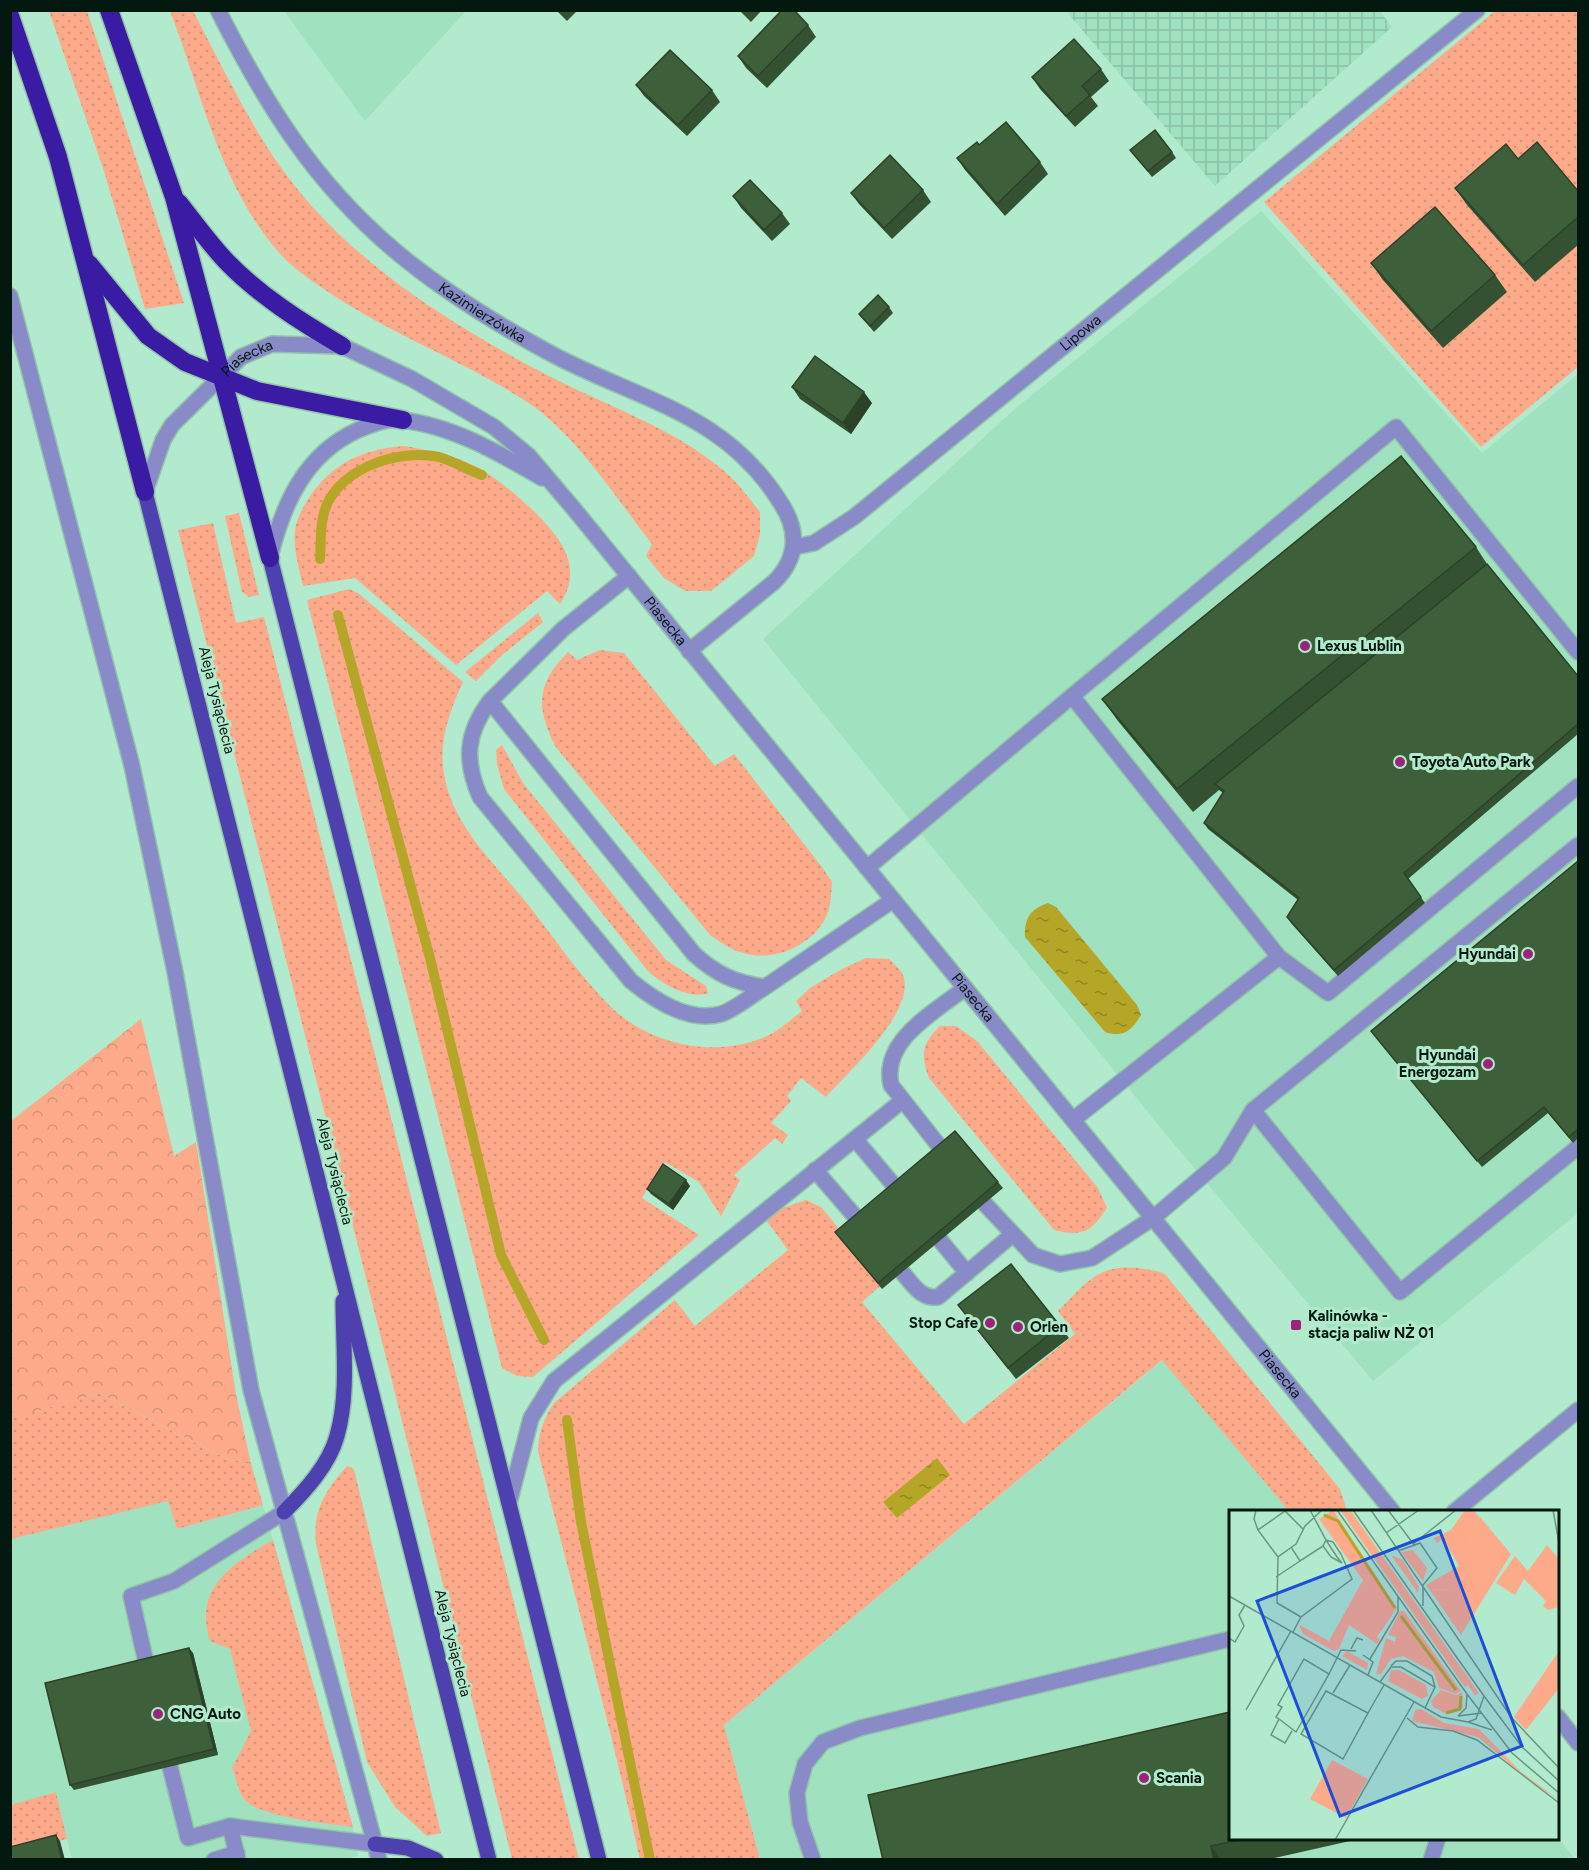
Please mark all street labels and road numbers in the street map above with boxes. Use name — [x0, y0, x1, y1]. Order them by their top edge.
street label: Kazimierzówka — [435, 278, 529, 347]
street label: Lipowa — [1056, 311, 1105, 355]
street label: Piasecka — [217, 336, 275, 381]
street label: Piasecka — [640, 593, 691, 649]
street label: Aleja Tysiąclecia — [195, 644, 239, 756]
street label: Piasecka — [948, 969, 998, 1026]
street label: Aleja Tysiąclecia — [313, 1115, 357, 1227]
street label: Piasecka — [1255, 1346, 1306, 1402]
street label: Aleja Tysiąclecia — [431, 1587, 475, 1699]

